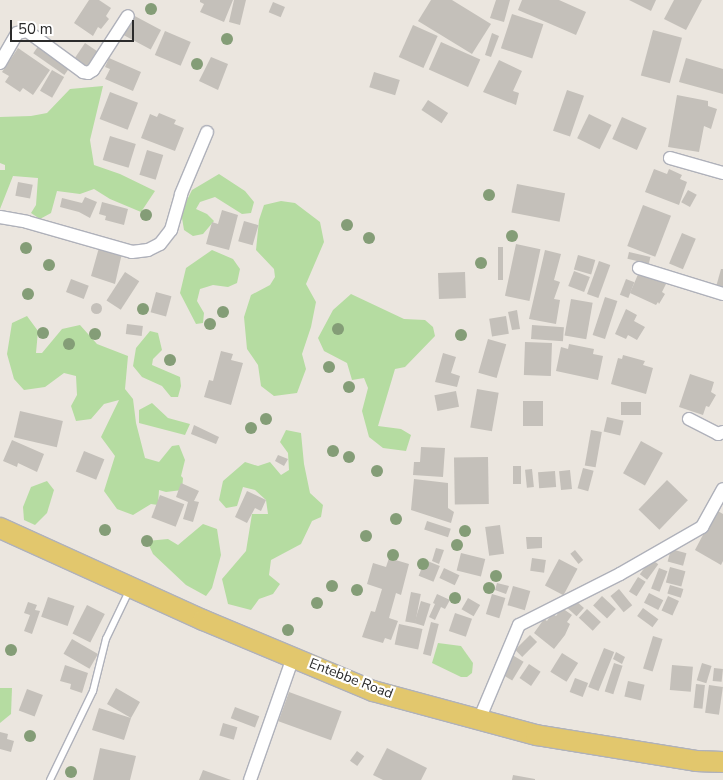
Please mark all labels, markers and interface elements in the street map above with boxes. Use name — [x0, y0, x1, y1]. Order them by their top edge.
scale bar — [12, 10, 136, 42]
text: 50 m — [18, 19, 53, 39]
street label: Entebbe Road — [307, 655, 395, 703]

